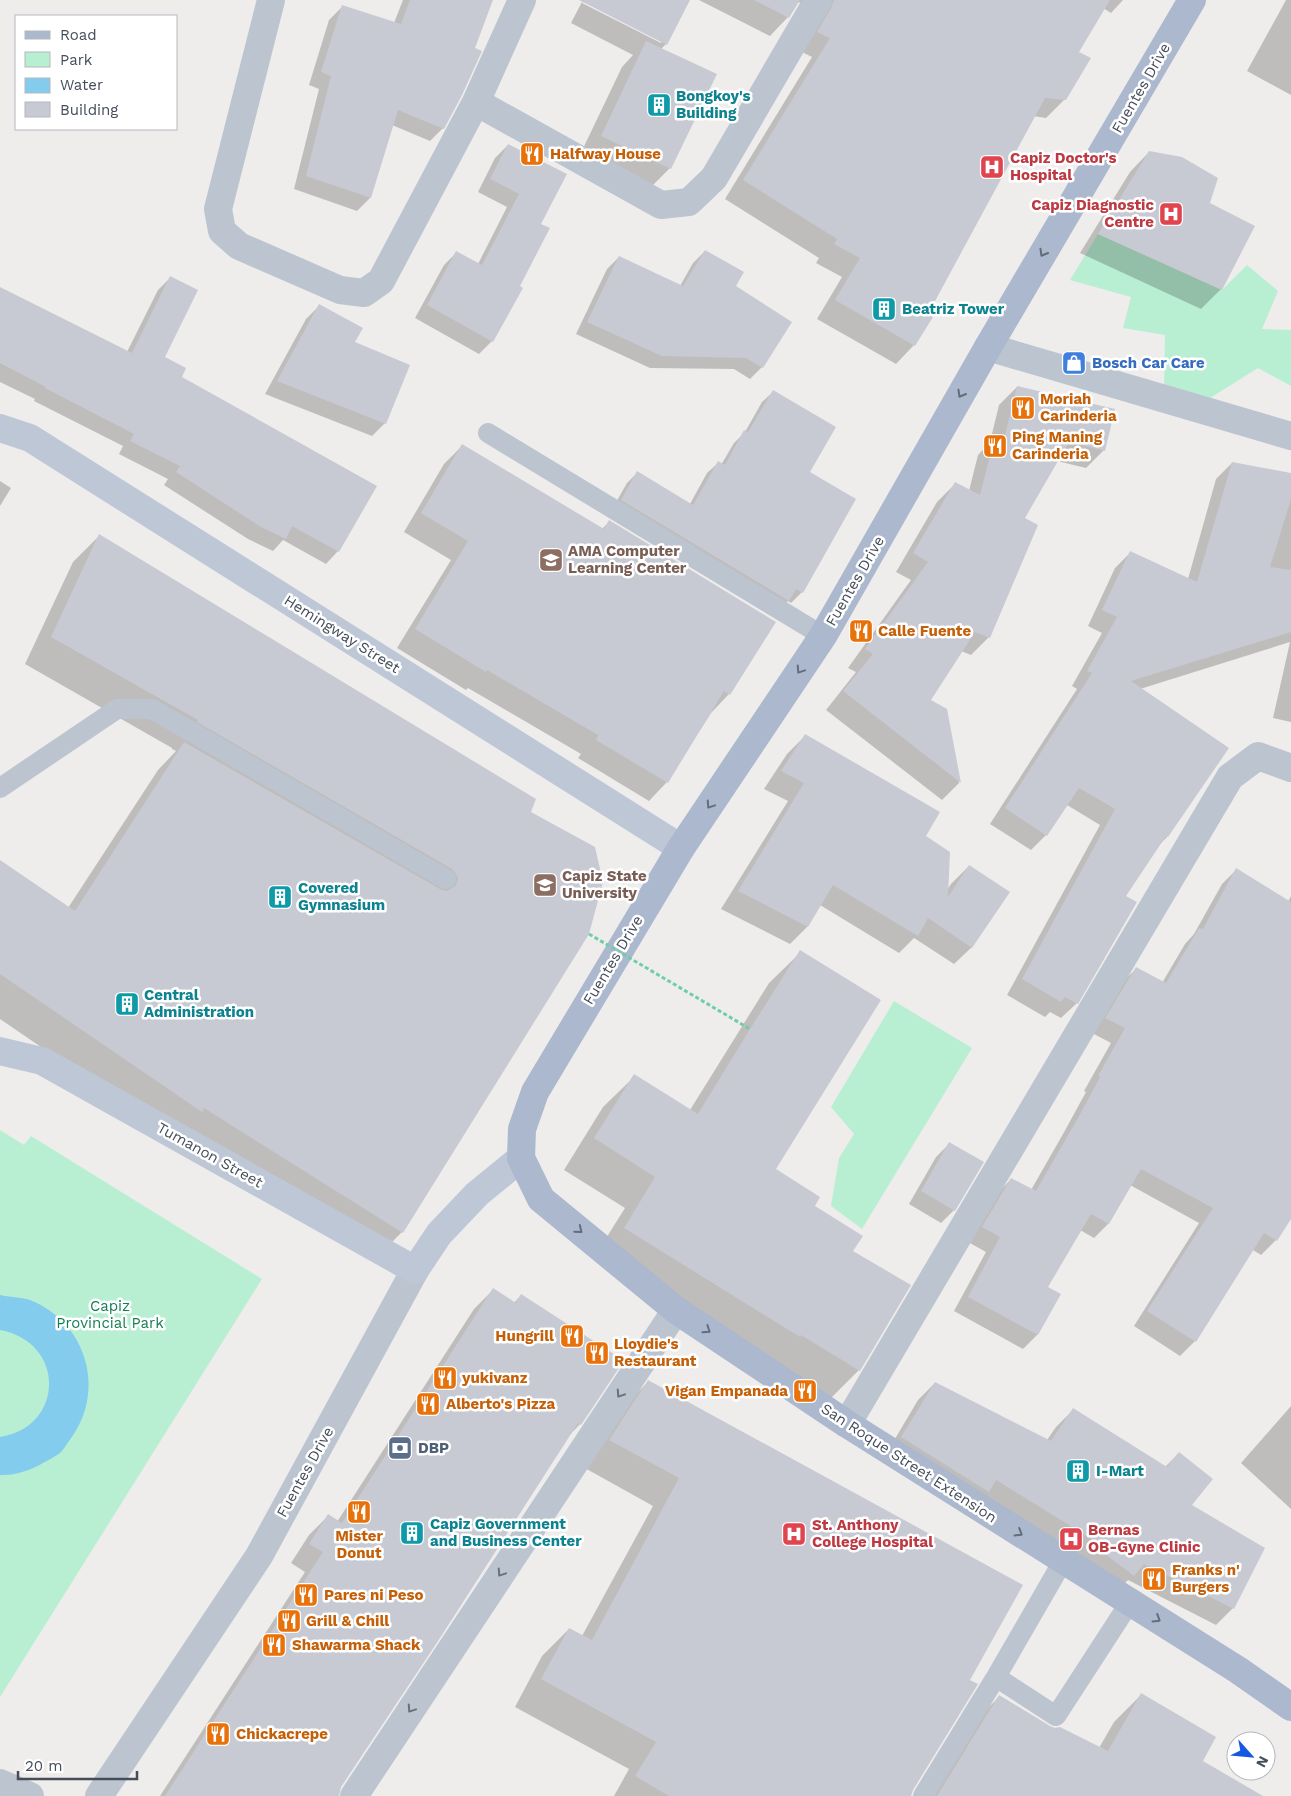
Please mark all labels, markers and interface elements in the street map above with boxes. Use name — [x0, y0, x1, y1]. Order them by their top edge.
legend — [15, 15, 178, 130]
text: Road — [60, 26, 97, 44]
street label: Fuentes Drive — [1108, 40, 1174, 136]
text: Park — [60, 51, 93, 69]
text: Water — [60, 76, 103, 94]
place label: Bongkoy's Building — [676, 87, 751, 122]
building icon: Bongkoy's Building — [646, 92, 672, 118]
text: Building — [60, 101, 118, 119]
restaurant icon: Halfway House — [519, 141, 545, 167]
place label: Halfway House — [550, 145, 661, 163]
place label: Capiz Doctor's Hospital — [1010, 149, 1117, 184]
hospital icon: Capiz Doctor's Hospital — [979, 154, 1005, 180]
place label: Capiz Diagnostic Centre — [1031, 196, 1154, 231]
hospital icon: Capiz Diagnostic Centre — [1158, 201, 1184, 227]
one-way arrow — [1040, 248, 1050, 257]
building icon: Beatriz Tower — [871, 296, 897, 322]
place label: Beatriz Tower — [902, 300, 1005, 318]
shop icon: Bosch Car Care — [1061, 350, 1087, 376]
place label: Bosch Car Care — [1092, 354, 1205, 372]
one-way arrow — [958, 388, 968, 397]
place label: Moriah Carinderia — [1040, 390, 1117, 425]
restaurant icon: Moriah Carinderia — [1010, 395, 1036, 421]
place label: Ping Maning Carinderia — [1012, 428, 1103, 463]
restaurant icon: Ping Maning Carinderia — [982, 433, 1008, 459]
street label: Fuentes Drive — [822, 533, 888, 629]
place label: AMA Computer Learning Center — [568, 542, 687, 577]
school or university icon: AMA Computer Learning Center — [538, 547, 564, 573]
street label: Hemingway Street — [281, 591, 404, 677]
restaurant icon: Calle Fuente — [848, 618, 874, 644]
place label: Calle Fuente — [878, 622, 971, 640]
one-way arrow — [797, 664, 806, 674]
one-way arrow — [707, 799, 716, 809]
place label: Capiz State University — [562, 867, 647, 902]
school or university icon: Capiz State University — [532, 872, 558, 898]
place label: Covered Gymnasium — [298, 879, 385, 914]
building icon: Covered Gymnasium — [267, 884, 293, 910]
street label: Fuentes Drive — [579, 912, 647, 1008]
place label: Central Administration — [144, 986, 254, 1021]
building icon: Central Administration — [114, 991, 140, 1017]
street label: Tumanon Street — [154, 1119, 267, 1192]
one-way arrow — [573, 1225, 582, 1233]
park label: Capiz Provincial Park — [56, 1297, 164, 1332]
restaurant icon: Hungrill — [559, 1323, 585, 1349]
one-way arrow — [701, 1324, 710, 1333]
place label: Hungrill — [495, 1327, 554, 1345]
place label: Lloydie's Restaurant — [614, 1335, 697, 1370]
restaurant icon: Lloydie's Restaurant — [584, 1340, 610, 1366]
restaurant icon: yukivanz — [432, 1365, 458, 1391]
place label: yukivanz — [461, 1369, 528, 1387]
restaurant icon: Vigan Empanada — [792, 1378, 818, 1404]
place label: Vigan Empanada — [665, 1382, 788, 1400]
one-way arrow — [617, 1388, 626, 1398]
restaurant icon: Alberto's Pizza — [415, 1391, 441, 1417]
place label: Alberto's Pizza — [446, 1395, 555, 1413]
street label: San Roque Street Extension — [818, 1399, 1000, 1527]
street label: Fuentes Drive — [273, 1424, 337, 1520]
bank icon: DBP — [387, 1435, 413, 1461]
place label: DBP — [418, 1439, 449, 1457]
building icon: I-Mart — [1065, 1458, 1091, 1484]
place label: I-Mart — [1096, 1462, 1144, 1480]
restaurant icon: Mister Donut — [346, 1499, 372, 1525]
place label: Capiz Government and Business Center — [430, 1515, 582, 1550]
place label: St. Anthony College Hospital — [812, 1516, 933, 1551]
building icon: Capiz Government and Business Center — [399, 1520, 425, 1546]
hospital icon: St. Anthony College Hospital — [781, 1521, 807, 1547]
place label: Bernas OB-Gyne Clinic — [1088, 1521, 1201, 1556]
hospital icon: Bernas OB-Gyne Clinic — [1058, 1526, 1084, 1552]
place label: Mister Donut — [335, 1527, 383, 1562]
one-way arrow — [1013, 1527, 1023, 1536]
place label: Franks n' Burgers — [1172, 1561, 1240, 1596]
restaurant icon: Franks n' Burgers — [1141, 1566, 1167, 1592]
one-way arrow — [498, 1568, 507, 1577]
restaurant icon: Pares ni Peso — [293, 1582, 319, 1608]
place label: Pares ni Peso — [324, 1586, 423, 1604]
restaurant icon: Grill & Chill — [276, 1608, 302, 1634]
place label: Grill & Chill — [306, 1612, 389, 1630]
one-way arrow — [1151, 1613, 1160, 1623]
restaurant icon: Shawarma Shack — [261, 1632, 287, 1658]
place label: Shawarma Shack — [292, 1636, 421, 1654]
one-way arrow — [408, 1703, 417, 1712]
restaurant icon: Chickacrepe — [205, 1721, 231, 1747]
place label: Chickacrepe — [236, 1725, 328, 1743]
north arrow — [1226, 1731, 1276, 1781]
scale bar — [18, 1748, 136, 1780]
text: N — [1253, 1754, 1272, 1770]
text: 20 m — [25, 1757, 63, 1775]

